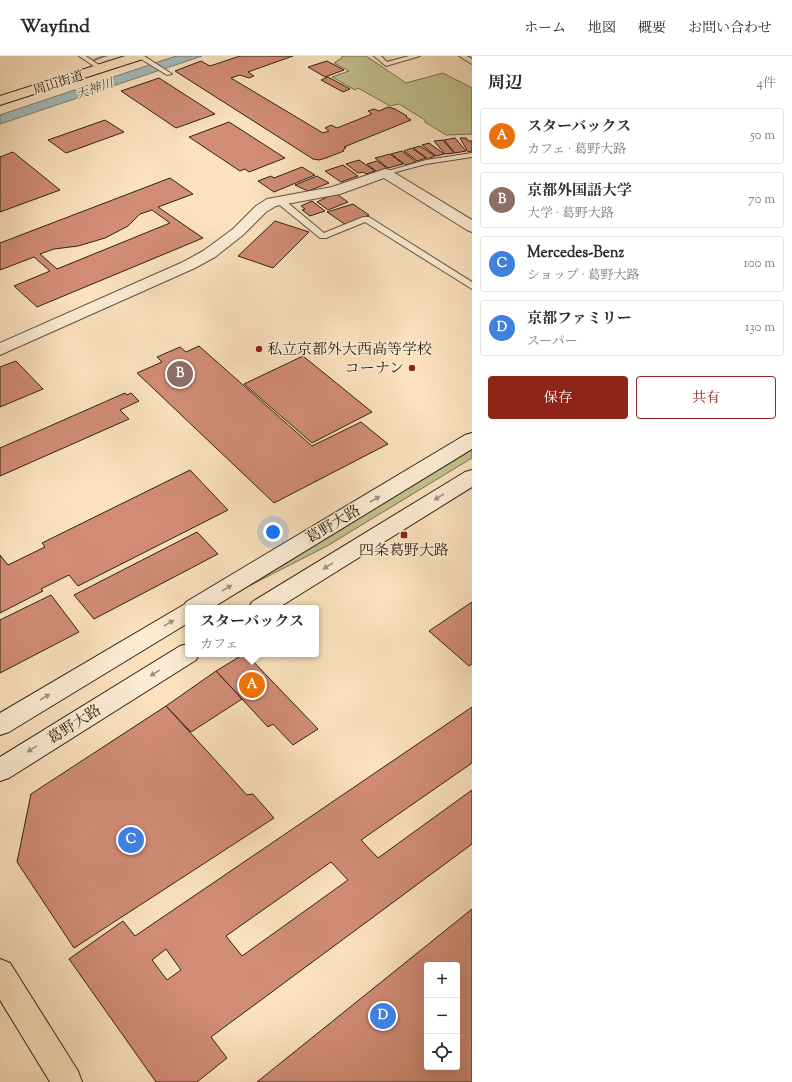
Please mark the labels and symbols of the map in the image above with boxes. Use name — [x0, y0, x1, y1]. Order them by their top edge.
street label: 周山街道 — [31, 67, 86, 100]
water label: 天神川 — [73, 74, 118, 105]
place label: 私立京都外大西高等学校 — [267, 340, 432, 361]
marker: 私立京都外大西高等学校 — [254, 344, 264, 354]
pin: B — [167, 359, 193, 389]
place label: コーナン — [345, 359, 404, 380]
marker: コーナン — [407, 363, 417, 373]
one-way arrow — [433, 494, 445, 501]
one-way arrow — [370, 495, 380, 503]
street label: 葛野大路 — [303, 501, 365, 550]
your location — [263, 522, 283, 542]
marker: 四条葛野大路 — [399, 530, 409, 540]
place label: 四条葛野大路 — [359, 541, 449, 562]
one-way arrow — [323, 562, 333, 570]
one-way arrow — [221, 584, 233, 591]
one-way arrow — [163, 620, 175, 627]
one-way arrow — [149, 670, 161, 677]
pin: A — [239, 670, 265, 700]
one-way arrow — [39, 694, 51, 701]
street label: 葛野大路 — [44, 700, 106, 750]
one-way arrow — [27, 746, 38, 753]
pin: C — [118, 825, 144, 855]
pin: D — [370, 1001, 396, 1031]

